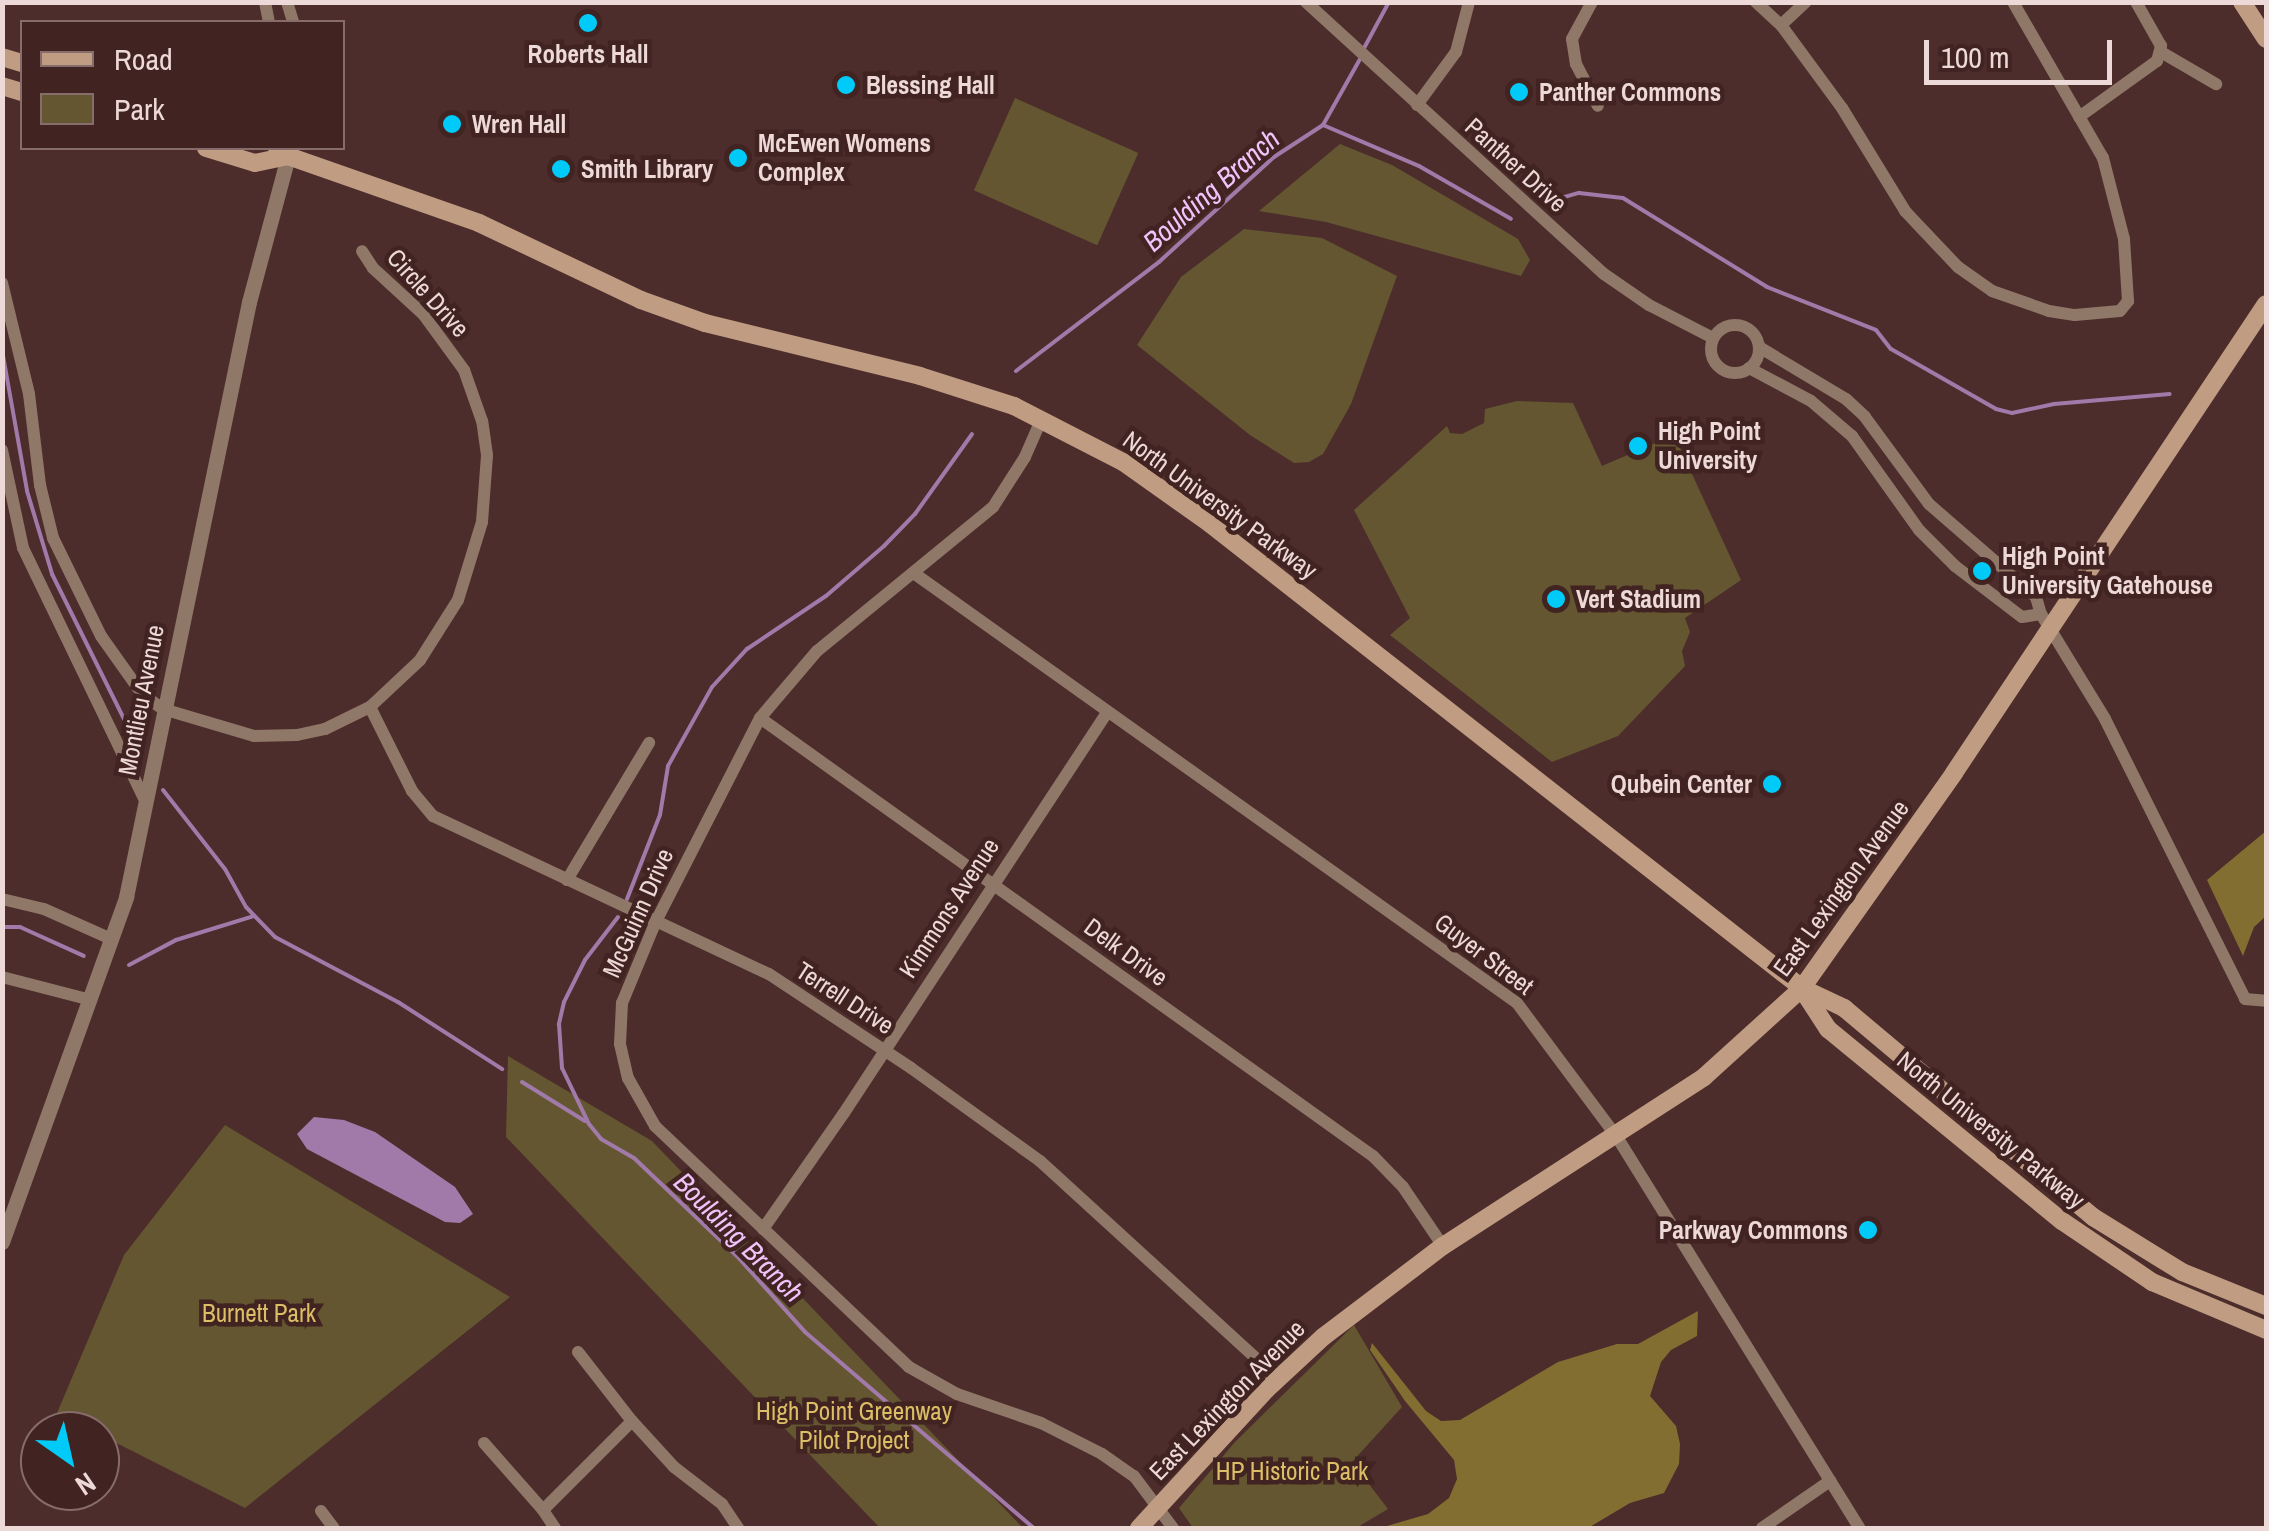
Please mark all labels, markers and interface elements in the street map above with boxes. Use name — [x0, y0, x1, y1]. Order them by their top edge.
marker: Roberts Hall — [577, 12, 599, 34]
legend — [20, 20, 345, 150]
scale bar — [1929, 20, 2116, 82]
text: 100 m — [1941, 37, 2009, 77]
text: Road — [114, 39, 173, 79]
place label: Roberts Hall — [528, 39, 648, 69]
place label: Blessing Hall — [866, 70, 995, 100]
marker: Blessing Hall — [835, 74, 857, 96]
place label: Panther Commons — [1539, 77, 1721, 107]
marker: Panther Commons — [1508, 81, 1530, 103]
text: Park — [114, 89, 165, 129]
place label: Wren Hall — [472, 109, 566, 139]
street label: Panther Drive — [1459, 112, 1573, 218]
marker: Wren Hall — [441, 113, 463, 135]
water label: Boulding Branch — [1136, 122, 1286, 258]
place label: McEwen Womens Complex — [758, 129, 931, 188]
marker: McEwen Womens Complex — [727, 147, 749, 169]
place label: Smith Library — [581, 154, 713, 184]
marker: Smith Library — [550, 158, 572, 180]
street label: Circle Drive — [381, 243, 475, 343]
place label: High Point University — [1658, 417, 1760, 476]
street label: North University Parkway — [1117, 425, 1323, 585]
marker: High Point University — [1627, 435, 1649, 457]
place label: High Point University Gatehouse — [2002, 542, 2213, 601]
marker: High Point University Gatehouse — [1971, 560, 1993, 582]
place label: Vert Stadium — [1576, 584, 1701, 614]
marker: Vert Stadium — [1545, 588, 1567, 610]
street label: Montlieu Avenue — [112, 622, 170, 778]
place label: Qubein Center — [1611, 769, 1752, 799]
marker: Qubein Center — [1761, 773, 1783, 795]
street label: East Lexington Avenue — [1767, 794, 1915, 982]
street label: Kimmons Avenue — [892, 832, 1006, 984]
street label: McGuinn Drive — [596, 844, 680, 982]
street label: Guyer Street — [1429, 907, 1539, 1001]
street label: Delk Drive — [1078, 912, 1174, 992]
street label: Terrell Drive — [791, 955, 899, 1041]
street label: North University Parkway — [1891, 1045, 2091, 1215]
water label: Boulding Branch — [667, 1165, 811, 1309]
place label: Parkway Commons — [1659, 1215, 1848, 1245]
marker: Parkway Commons — [1857, 1219, 1879, 1241]
park label: Burnett Park — [202, 1298, 316, 1328]
street label: East Lexington Avenue — [1143, 1313, 1311, 1487]
park label: High Point Greenway Pilot Project — [756, 1397, 952, 1456]
north arrow — [20, 1411, 120, 1511]
park label: HP Historic Park — [1216, 1456, 1368, 1486]
text: N — [68, 1464, 103, 1505]

